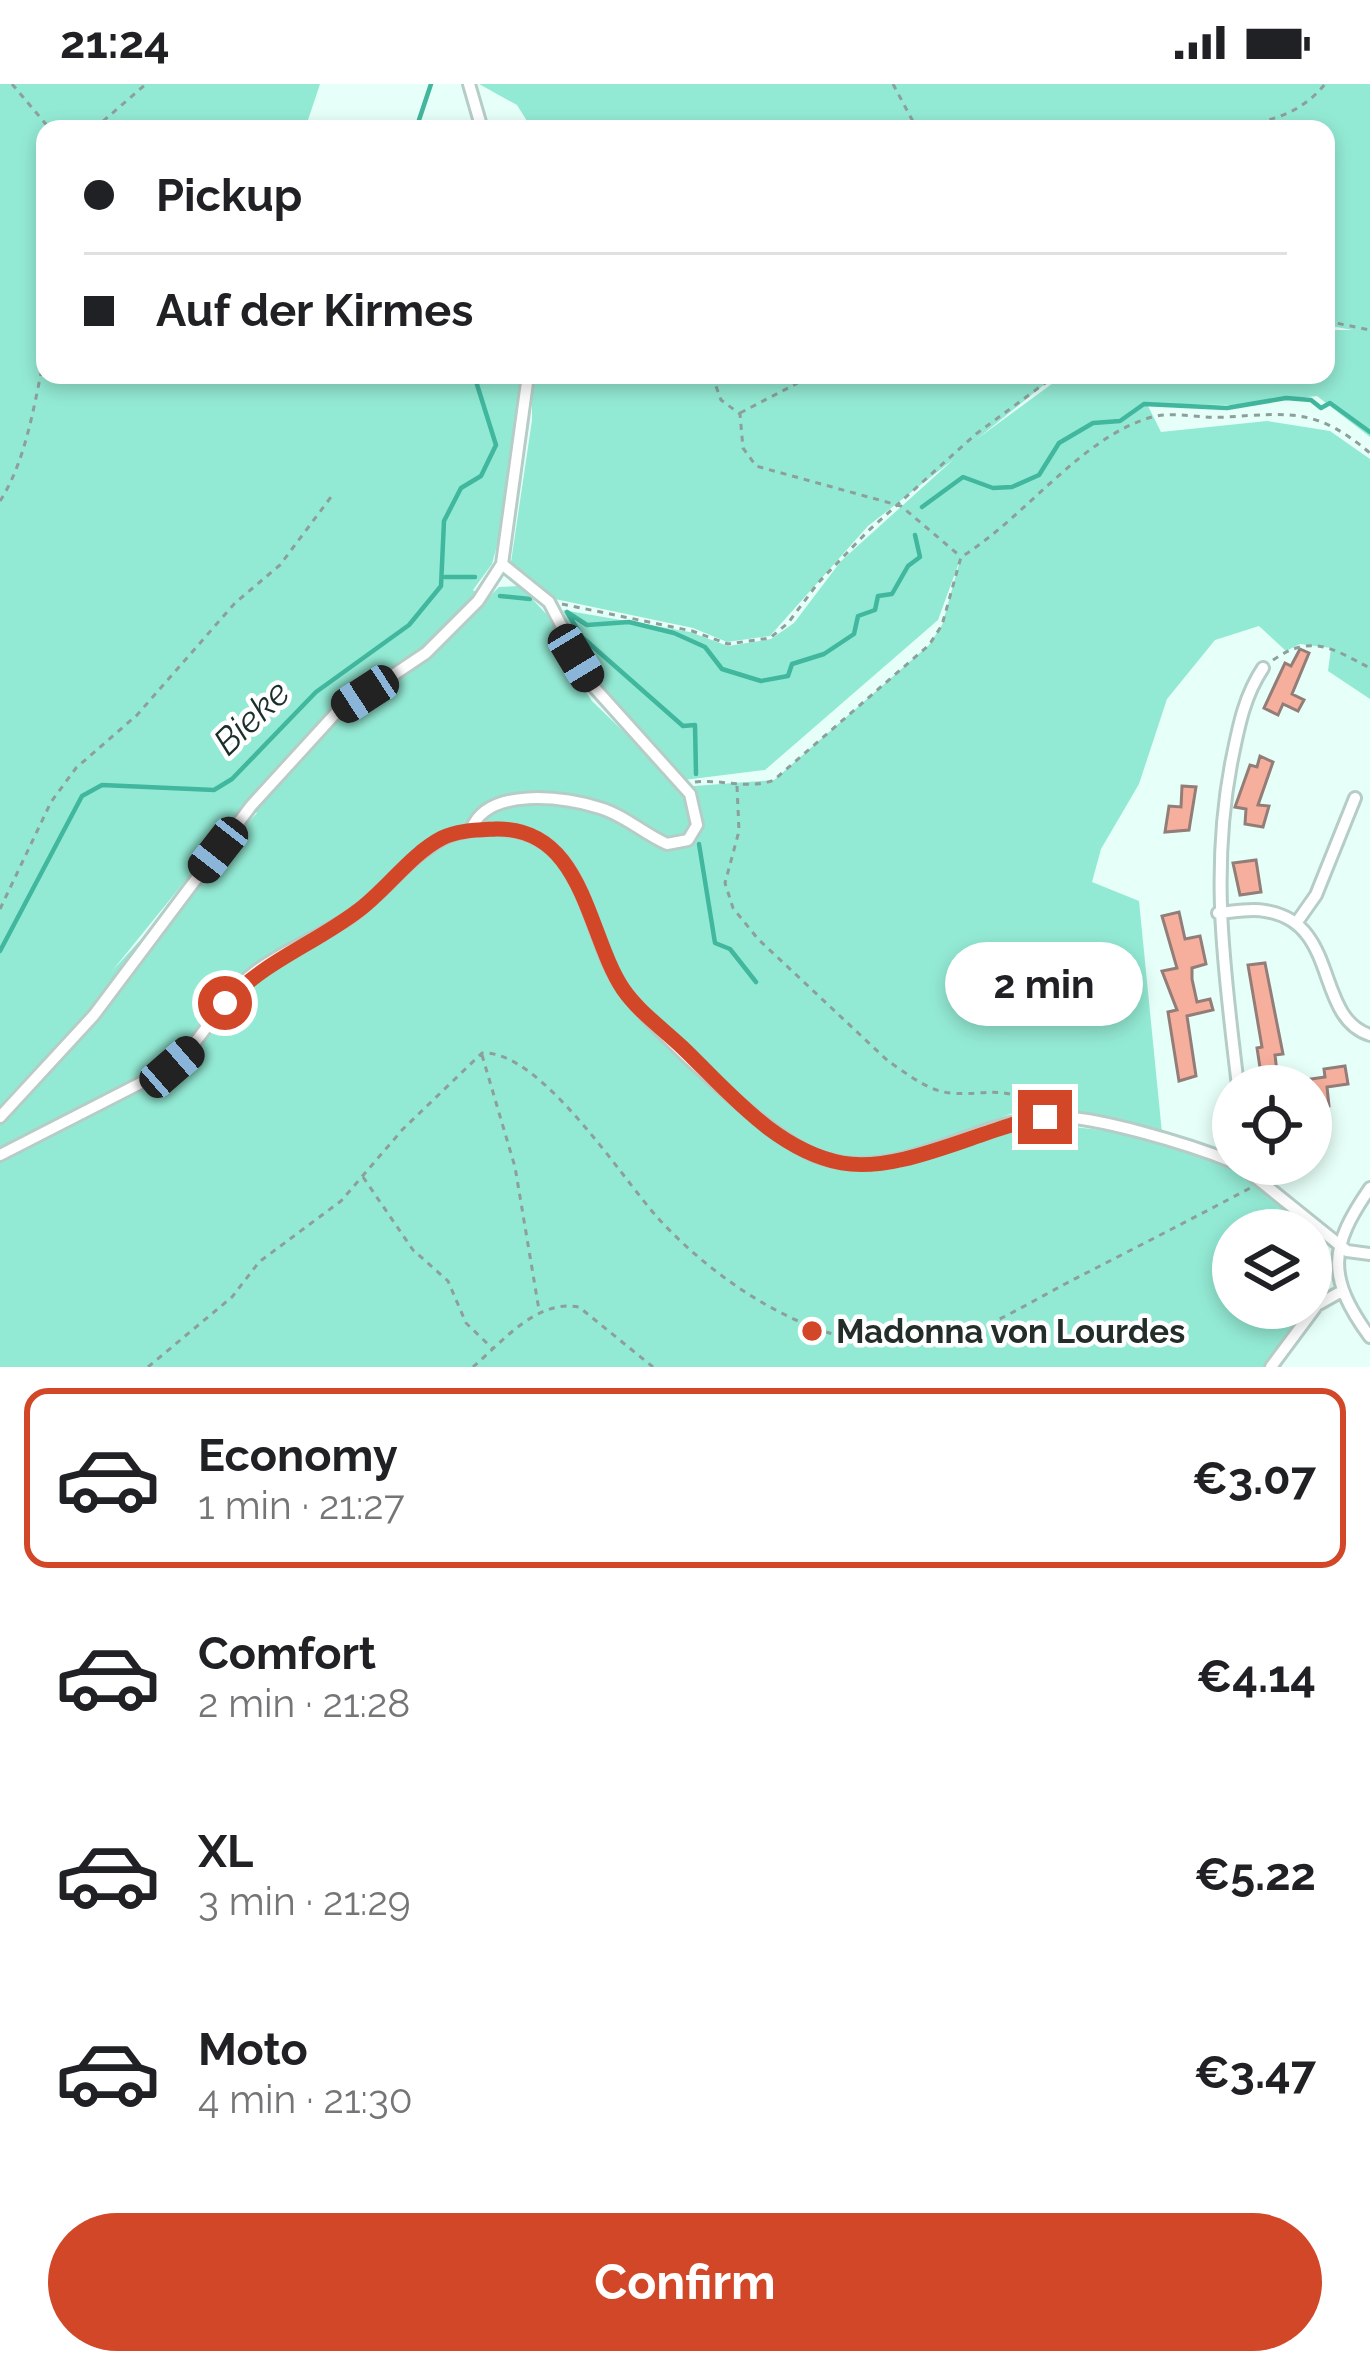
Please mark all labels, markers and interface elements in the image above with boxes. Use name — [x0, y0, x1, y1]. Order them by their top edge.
text: 21:24 — [60, 16, 170, 69]
text: Pickup — [156, 169, 302, 222]
text: Auf der Kirmes — [156, 284, 473, 337]
car — [542, 618, 610, 698]
car — [325, 659, 405, 729]
water label: Bieke — [205, 671, 297, 763]
car — [182, 811, 254, 889]
callout: 2 min — [946, 943, 1144, 1027]
text: 2 min — [993, 961, 1095, 1007]
route start — [198, 976, 252, 1030]
car — [133, 1030, 211, 1104]
map controls — [1212, 1065, 1332, 1329]
button: locate — [1212, 1065, 1332, 1185]
route end — [1018, 1090, 1072, 1144]
button: layers — [1212, 1209, 1332, 1329]
place label: Madonna von Lourdes — [836, 1312, 1185, 1351]
marker: Madonna von Lourdes — [799, 1318, 825, 1344]
icon: car — [54, 1424, 162, 1532]
text: Economy — [198, 1429, 398, 1482]
text: €3.07 — [1192, 1452, 1316, 1505]
text: 1 min · 21:27 — [198, 1482, 405, 1528]
icon: car — [54, 1622, 162, 1730]
text: Comfort — [198, 1627, 376, 1680]
text: €4.14 — [1196, 1650, 1316, 1703]
text: 2 min · 21:28 — [198, 1680, 410, 1726]
icon: car — [54, 1820, 162, 1928]
text: XL — [198, 1825, 253, 1878]
text: €5.22 — [1194, 1848, 1316, 1901]
text: 3 min · 21:29 — [198, 1878, 411, 1924]
icon: car — [54, 2018, 162, 2126]
text: Moto — [198, 2023, 308, 2076]
text: €3.47 — [1194, 2046, 1316, 2099]
text: 4 min · 21:30 — [198, 2076, 413, 2122]
button: Confirm — [48, 2213, 1322, 2351]

